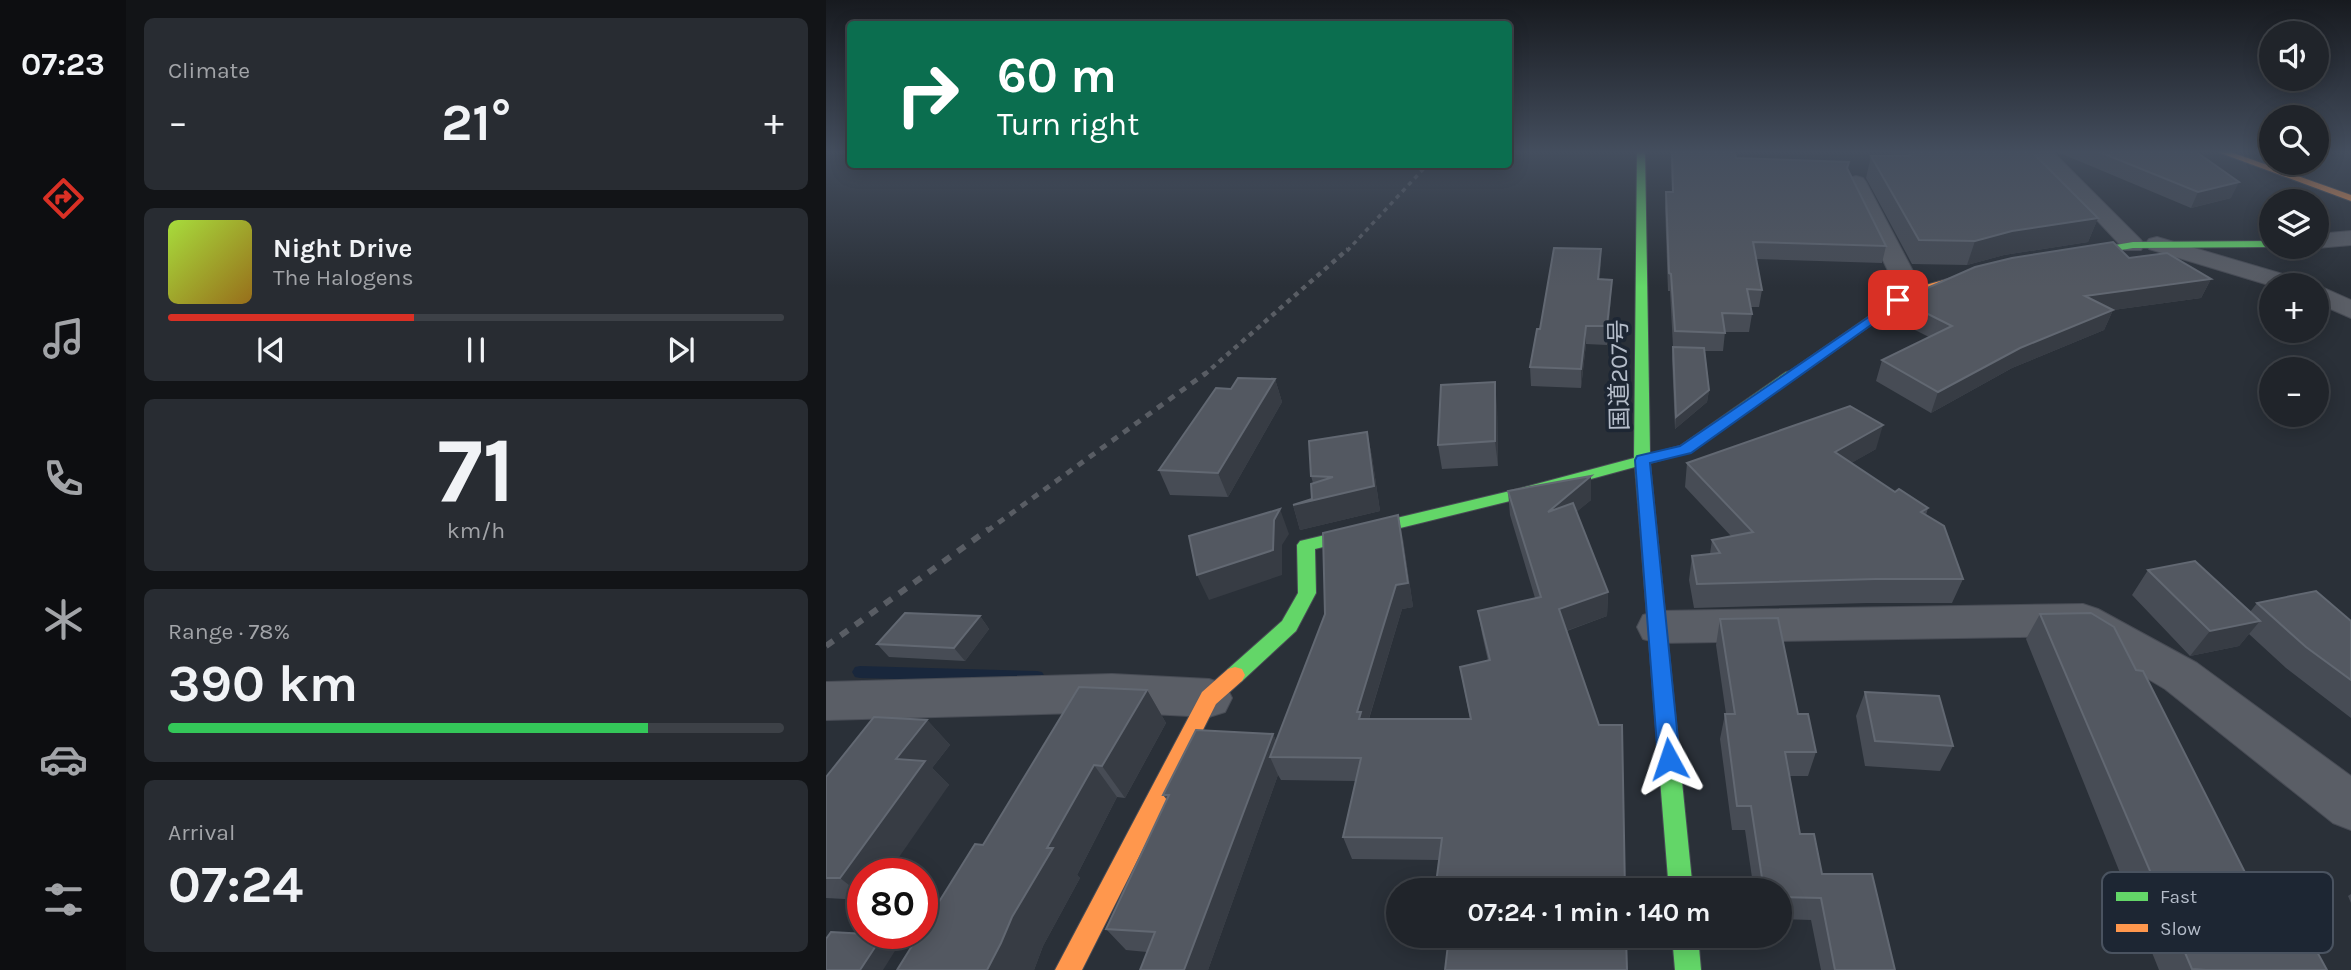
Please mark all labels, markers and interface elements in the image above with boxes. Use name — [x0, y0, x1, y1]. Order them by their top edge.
map controls — [2259, 21, 2329, 427]
button: sound — [2259, 21, 2329, 91]
text: 07:23 — [21, 46, 105, 83]
text: 60 m — [997, 47, 1117, 104]
icon: right — [882, 49, 973, 140]
text: Climate — [168, 57, 250, 84]
text: 21° — [441, 92, 511, 153]
text: − — [168, 100, 188, 145]
text: + — [764, 100, 784, 145]
button: search — [2259, 105, 2329, 175]
text: Turn right — [997, 106, 1139, 143]
icon: directions — [39, 174, 88, 223]
button: layers — [2259, 189, 2329, 259]
text: Night Drive — [273, 233, 412, 264]
text: The Halogens — [273, 264, 413, 291]
pin — [1868, 270, 1928, 330]
button: + — [2259, 273, 2329, 343]
icon: arrive — [1879, 281, 1917, 319]
icon: music — [39, 314, 88, 363]
street label: 国道207号 — [1604, 319, 1634, 431]
icon: previous — [252, 331, 290, 369]
icon: pause — [457, 331, 495, 369]
icon: next — [662, 331, 700, 369]
button: − — [2259, 357, 2329, 427]
text: 71 — [437, 418, 515, 524]
icon: phone — [39, 454, 88, 503]
text: km/h — [447, 517, 505, 544]
icon: climate — [39, 595, 88, 644]
text: Range · 78% — [168, 618, 290, 645]
text: 390 km — [168, 653, 358, 714]
position arrow — [1632, 722, 1706, 796]
icon: car — [39, 735, 88, 784]
text: Arrival — [168, 819, 235, 846]
text: 07:24 — [168, 854, 303, 915]
speed limit sign: 80 — [847, 858, 938, 949]
legend — [2102, 872, 2333, 953]
icon: filters — [39, 875, 88, 924]
text: Fast — [2160, 886, 2197, 908]
text: 07:24 · 1 min · 140 m — [1468, 897, 1710, 928]
text: Slow — [2160, 918, 2201, 940]

